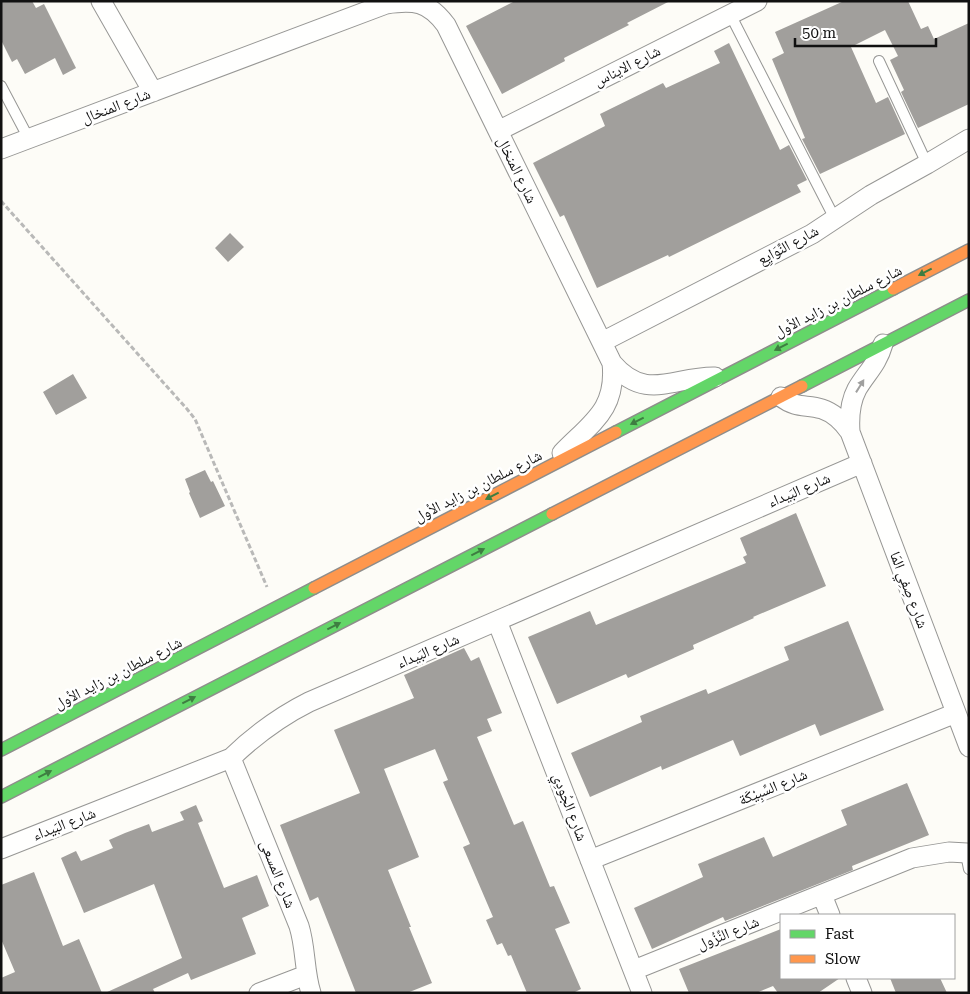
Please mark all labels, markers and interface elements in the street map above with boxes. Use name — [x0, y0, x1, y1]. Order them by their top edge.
scale bar — [795, 15, 936, 47]
text: 50 m — [802, 24, 837, 42]
street label: شارع الايناس — [591, 42, 664, 91]
street label: شارع المنخال — [79, 85, 153, 128]
street label: شارع المنخال — [492, 134, 541, 207]
street label: شارع النِّوَايِع — [754, 221, 822, 270]
street label: شارع سلطان بن زايد الأول — [771, 261, 905, 342]
one-way arrow — [918, 268, 933, 276]
one-way arrow — [774, 343, 788, 351]
one-way arrow — [855, 380, 865, 393]
one-way arrow — [629, 417, 644, 425]
street label: شارع سلطان بن زايد الأول — [411, 446, 545, 527]
street label: شارع البَيداء — [765, 469, 833, 512]
one-way arrow — [485, 492, 499, 500]
one-way arrow — [471, 548, 486, 556]
street label: شارع صِفِي المَا — [884, 549, 932, 632]
one-way arrow — [327, 622, 341, 630]
street label: شارع البَيداء — [394, 630, 462, 673]
street label: شارع سلطان بن زايد الأول — [51, 633, 185, 714]
one-way arrow — [182, 696, 196, 704]
street label: شارع السِّبِيْكَة — [736, 765, 811, 811]
one-way arrow — [37, 770, 52, 778]
street label: شارع الجُودِي — [546, 770, 591, 845]
street label: شارع البَيداء — [30, 804, 99, 845]
street label: شارع المسعى — [255, 837, 300, 911]
street label: شارع النِّزُول — [694, 912, 762, 955]
legend — [780, 914, 955, 979]
text: Fast — [825, 925, 855, 943]
text: Slow — [825, 950, 861, 968]

